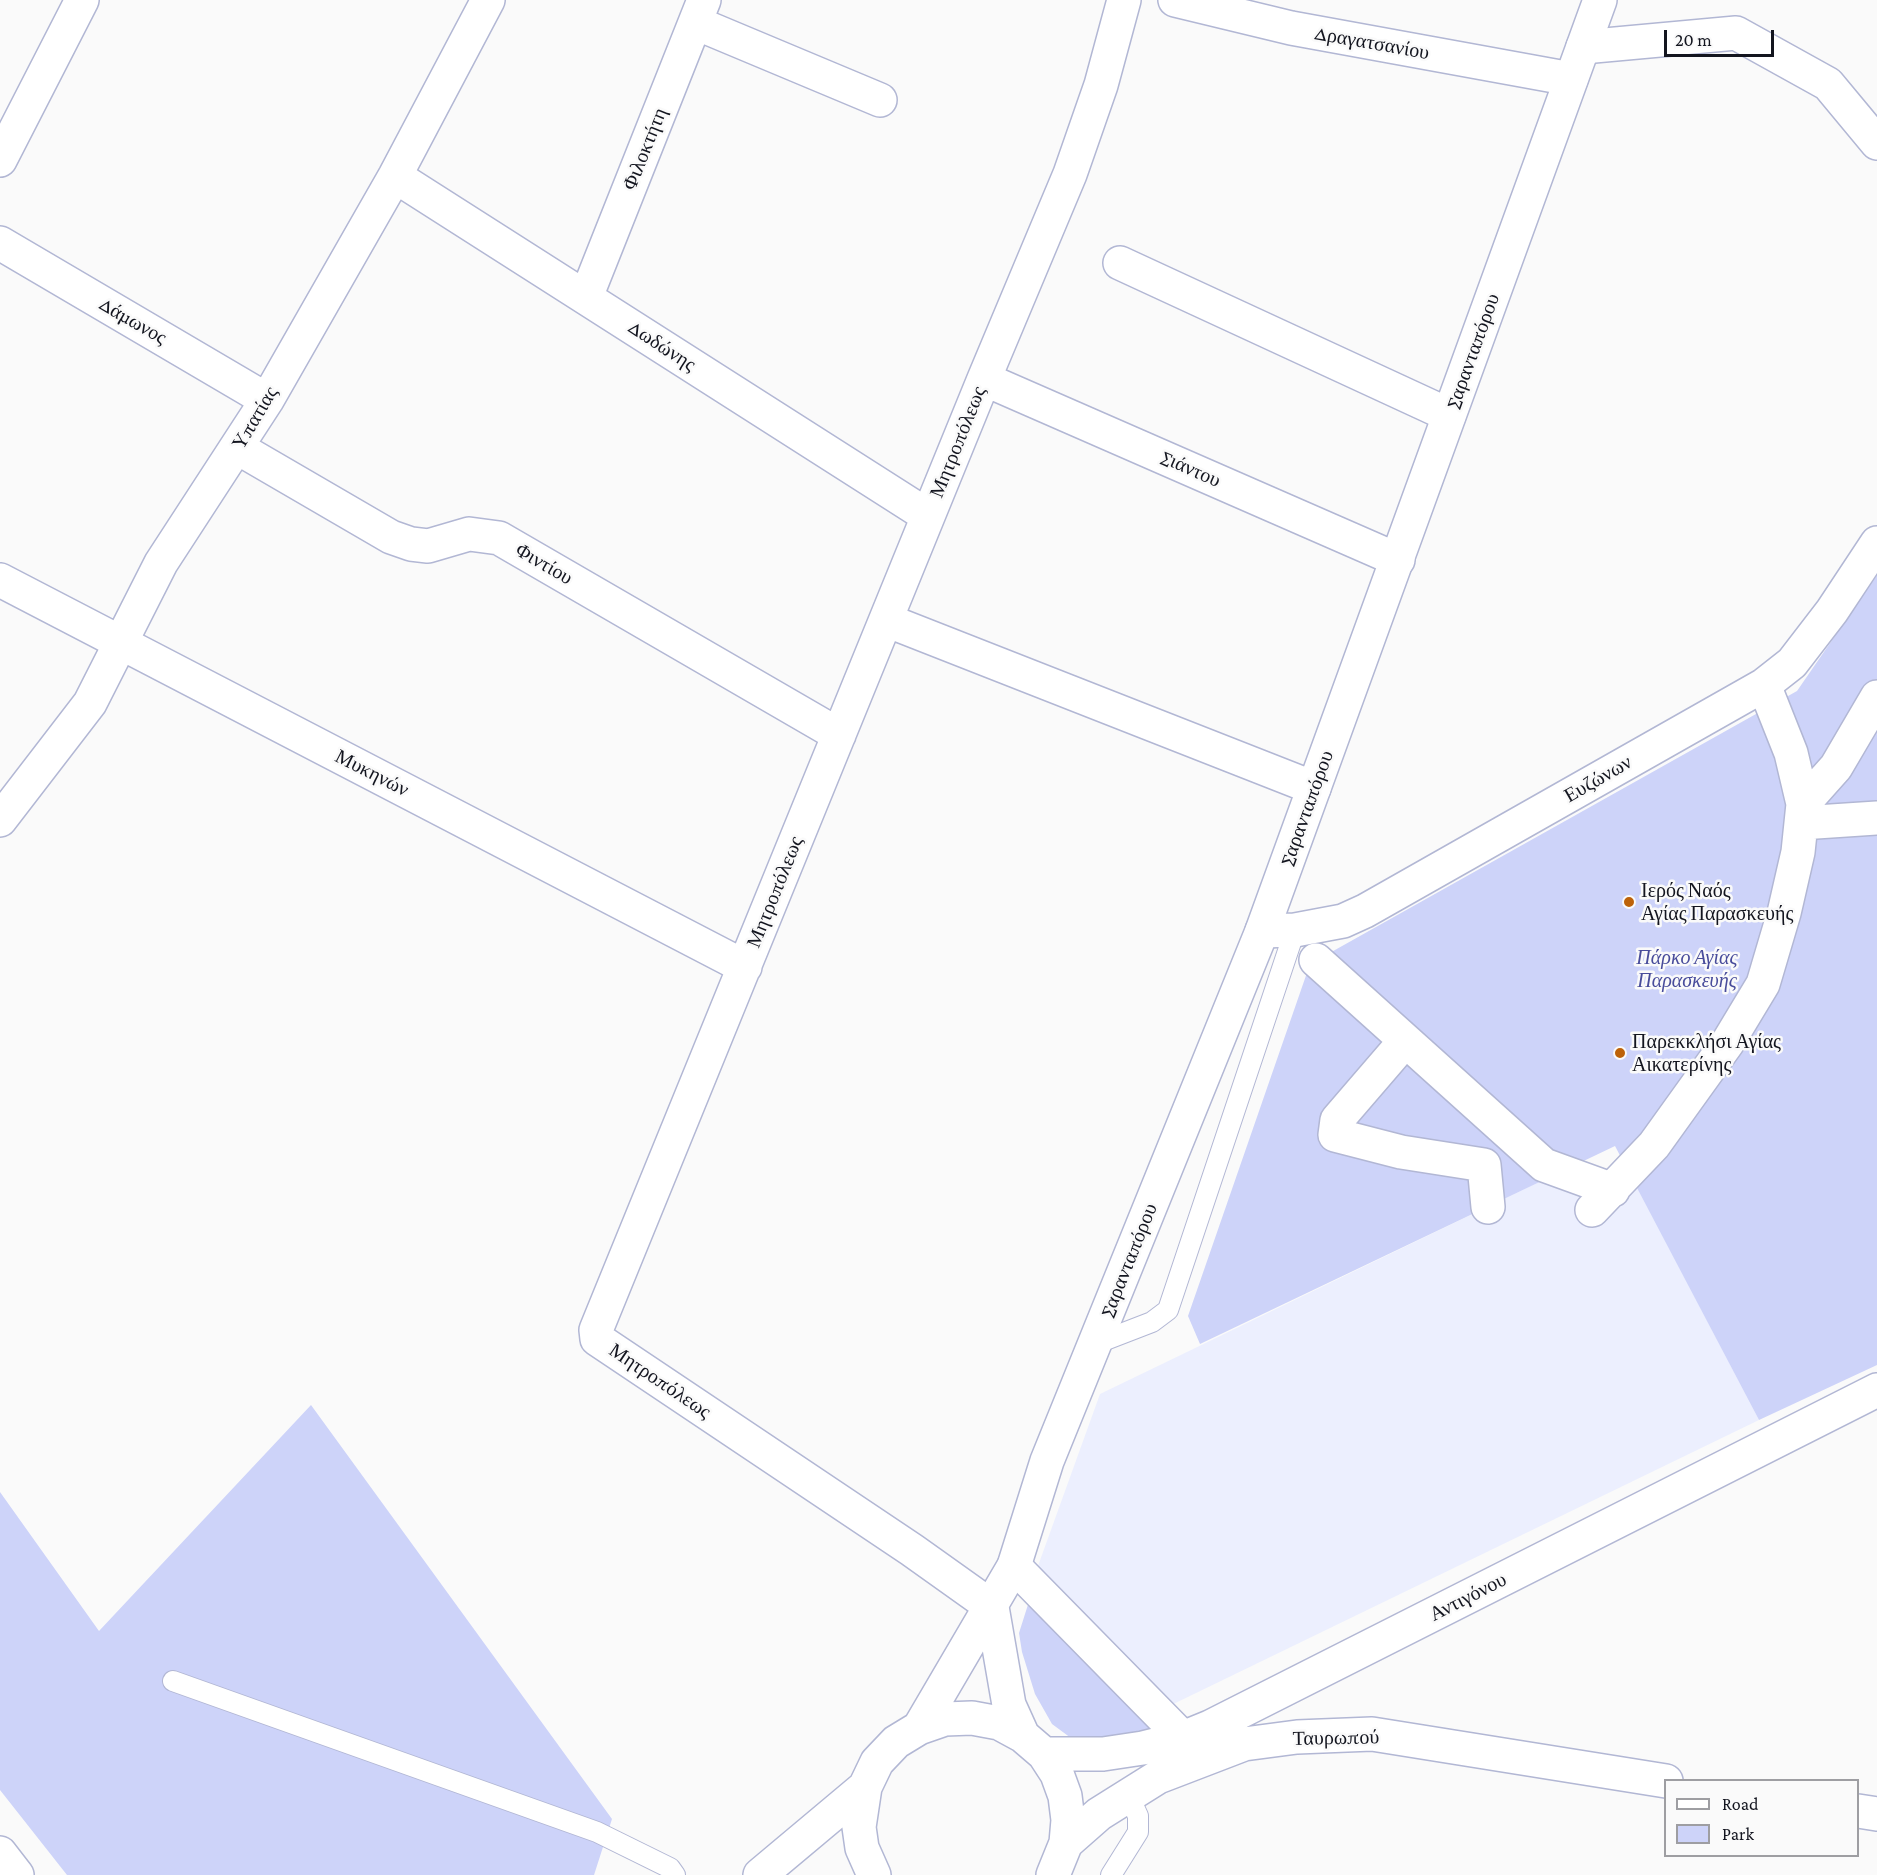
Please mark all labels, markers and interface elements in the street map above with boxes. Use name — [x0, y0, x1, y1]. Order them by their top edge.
scale bar — [1667, 18, 1776, 56]
street label: Δραγατσανίου — [1313, 21, 1431, 65]
text: 20 m — [1675, 30, 1712, 50]
street label: Φιλοκτήτη — [618, 104, 672, 194]
street label: Σαρανταπόρου — [1441, 290, 1505, 412]
street label: Δάμωνος — [95, 292, 171, 350]
street label: Δωδώνης — [624, 315, 700, 377]
street label: Υπατίας — [227, 382, 283, 454]
street label: Μητροπόλεως — [925, 383, 991, 501]
street label: Σιάντου — [1158, 445, 1224, 493]
street label: Φιντίου — [511, 538, 577, 590]
street label: Μυκηνών — [331, 744, 413, 802]
street label: Σαρανταπόρου — [1275, 747, 1339, 869]
street label: Ευζώνων — [1560, 750, 1636, 808]
street label: Μητροπόλεως — [742, 833, 808, 951]
place label: Ιερός Ναός Αγίας Παρασκευής — [1641, 879, 1793, 926]
marker: Ιερός Ναός Αγίας Παρασκευής — [1622, 895, 1636, 909]
park label: Πάρκο Αγίας Παρασκευής — [1636, 946, 1738, 993]
place label: Παρεκκλήσι Αγίας Αικατερίνης — [1632, 1030, 1781, 1077]
marker: Παρεκκλήσι Αγίας Αικατερίνης — [1613, 1046, 1627, 1060]
street label: Σαρανταπόρου — [1095, 1200, 1163, 1320]
street label: Μητροπόλεως — [604, 1338, 716, 1424]
street label: Αντιγόνου — [1425, 1567, 1511, 1627]
street label: Ταυρωπού — [1292, 1725, 1380, 1751]
legend — [1664, 1779, 1859, 1857]
text: Road — [1722, 1794, 1759, 1814]
text: Park — [1722, 1824, 1754, 1844]

